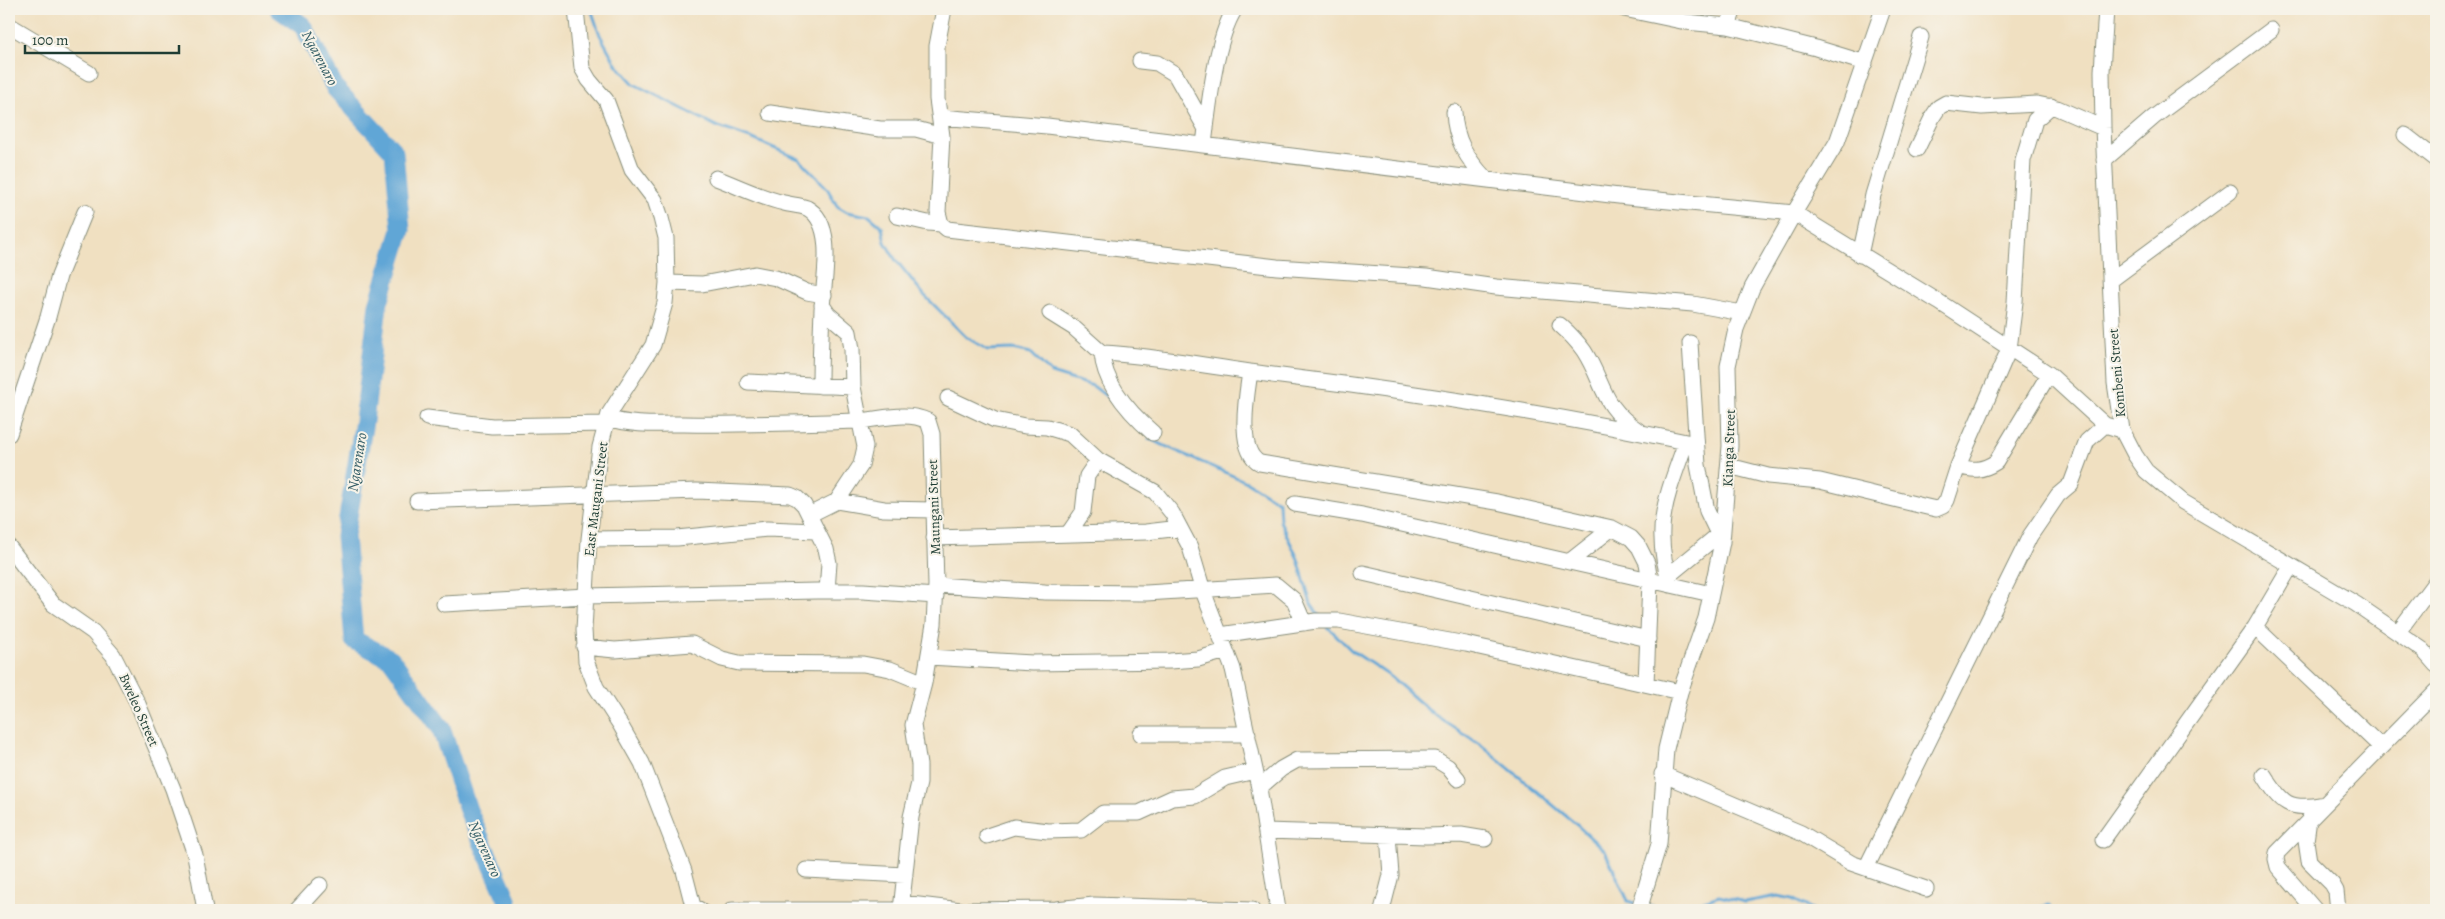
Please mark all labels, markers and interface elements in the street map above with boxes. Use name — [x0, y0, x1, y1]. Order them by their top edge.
scale bar — [25, 22, 179, 54]
water label: Ngarenaro — [297, 27, 343, 89]
text: 100 m — [32, 30, 69, 50]
street label: Kombeni Street — [2104, 327, 2130, 418]
street label: Kianga Street — [1718, 409, 1740, 487]
water label: Ngarenaro — [342, 431, 372, 493]
street label: East Maugani Street — [580, 440, 613, 557]
street label: Maungani Street — [923, 458, 945, 555]
street label: Bweleo Street — [114, 671, 164, 750]
water label: Ngarenaro — [464, 818, 506, 880]

